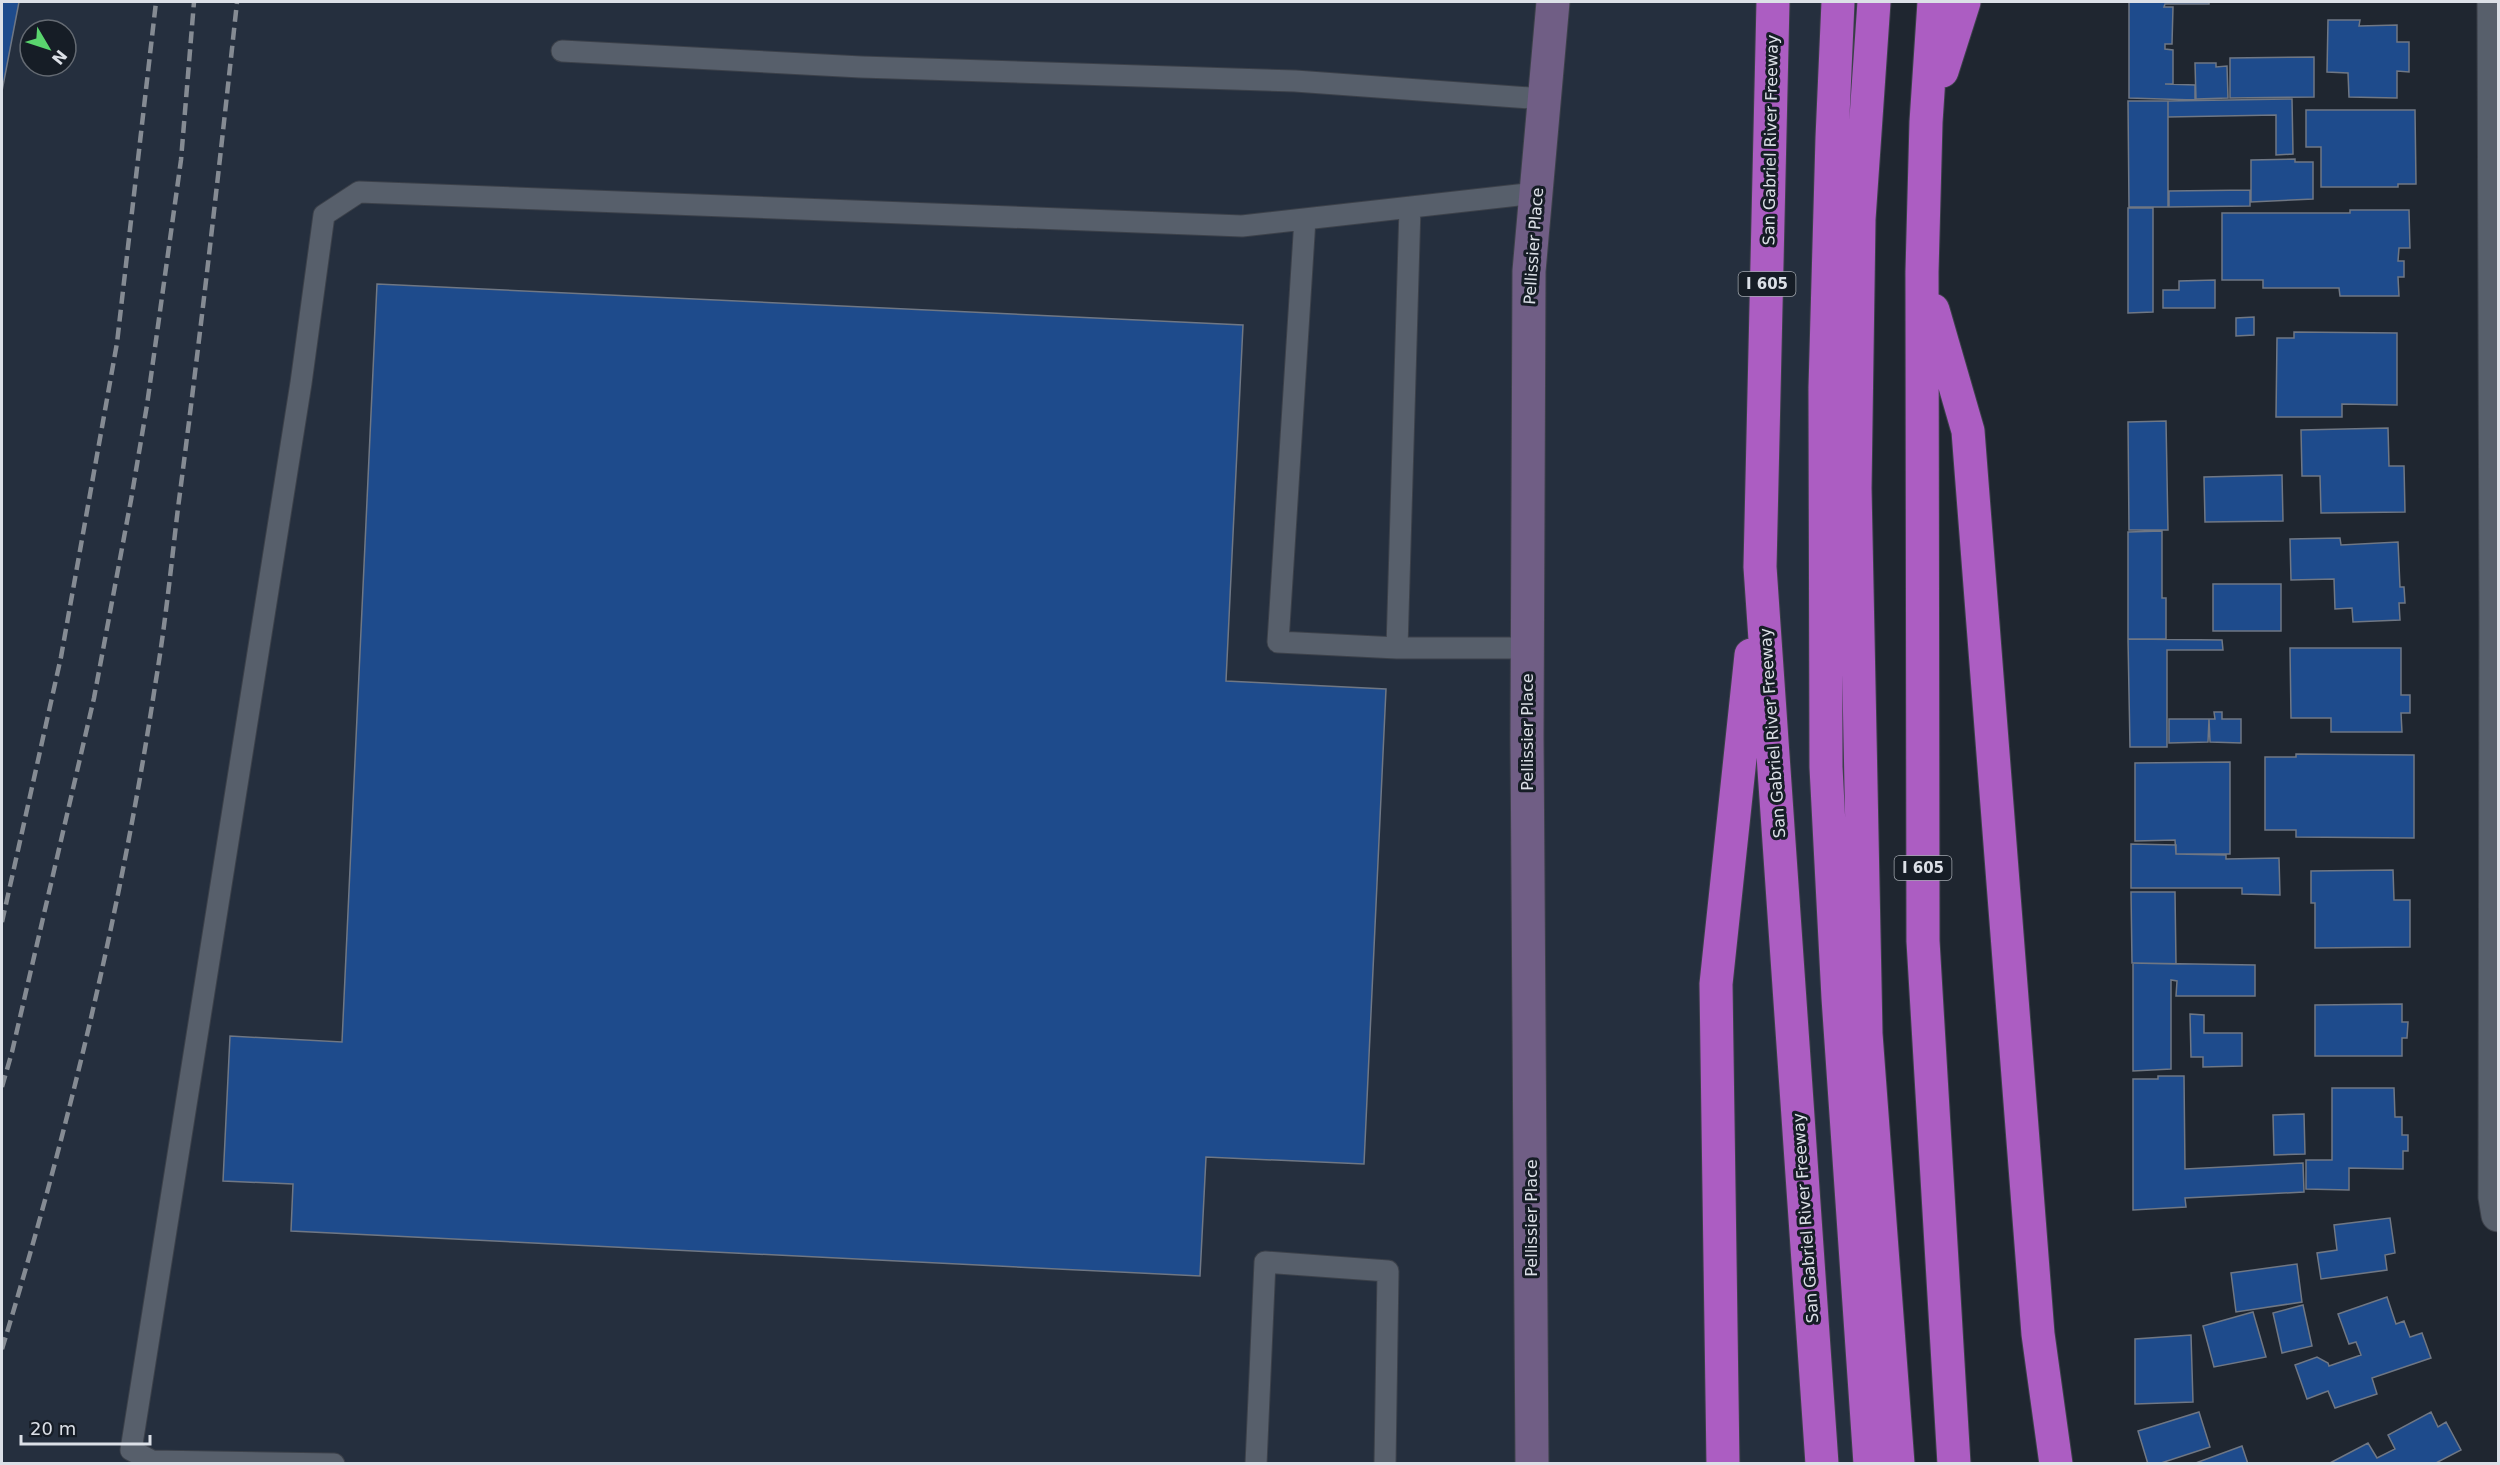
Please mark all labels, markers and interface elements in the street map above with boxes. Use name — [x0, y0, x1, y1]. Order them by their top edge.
north arrow — [18, 18, 78, 78]
street label: San Gabriel River Freeway — [1759, 34, 1782, 246]
text: N — [48, 46, 71, 68]
street label: Pellissier Place — [1520, 187, 1547, 305]
road number: I 605 — [1738, 272, 1796, 296]
street label: San Gabriel River Freeway — [1756, 627, 1789, 839]
street label: Pellissier Place — [1518, 673, 1537, 791]
road number: I 605 — [1894, 856, 1952, 880]
street label: San Gabriel River Freeway — [1789, 1112, 1822, 1324]
street label: Pellissier Place — [1522, 1159, 1541, 1277]
scale bar — [21, 1408, 150, 1446]
text: 20 m — [30, 1418, 76, 1439]

